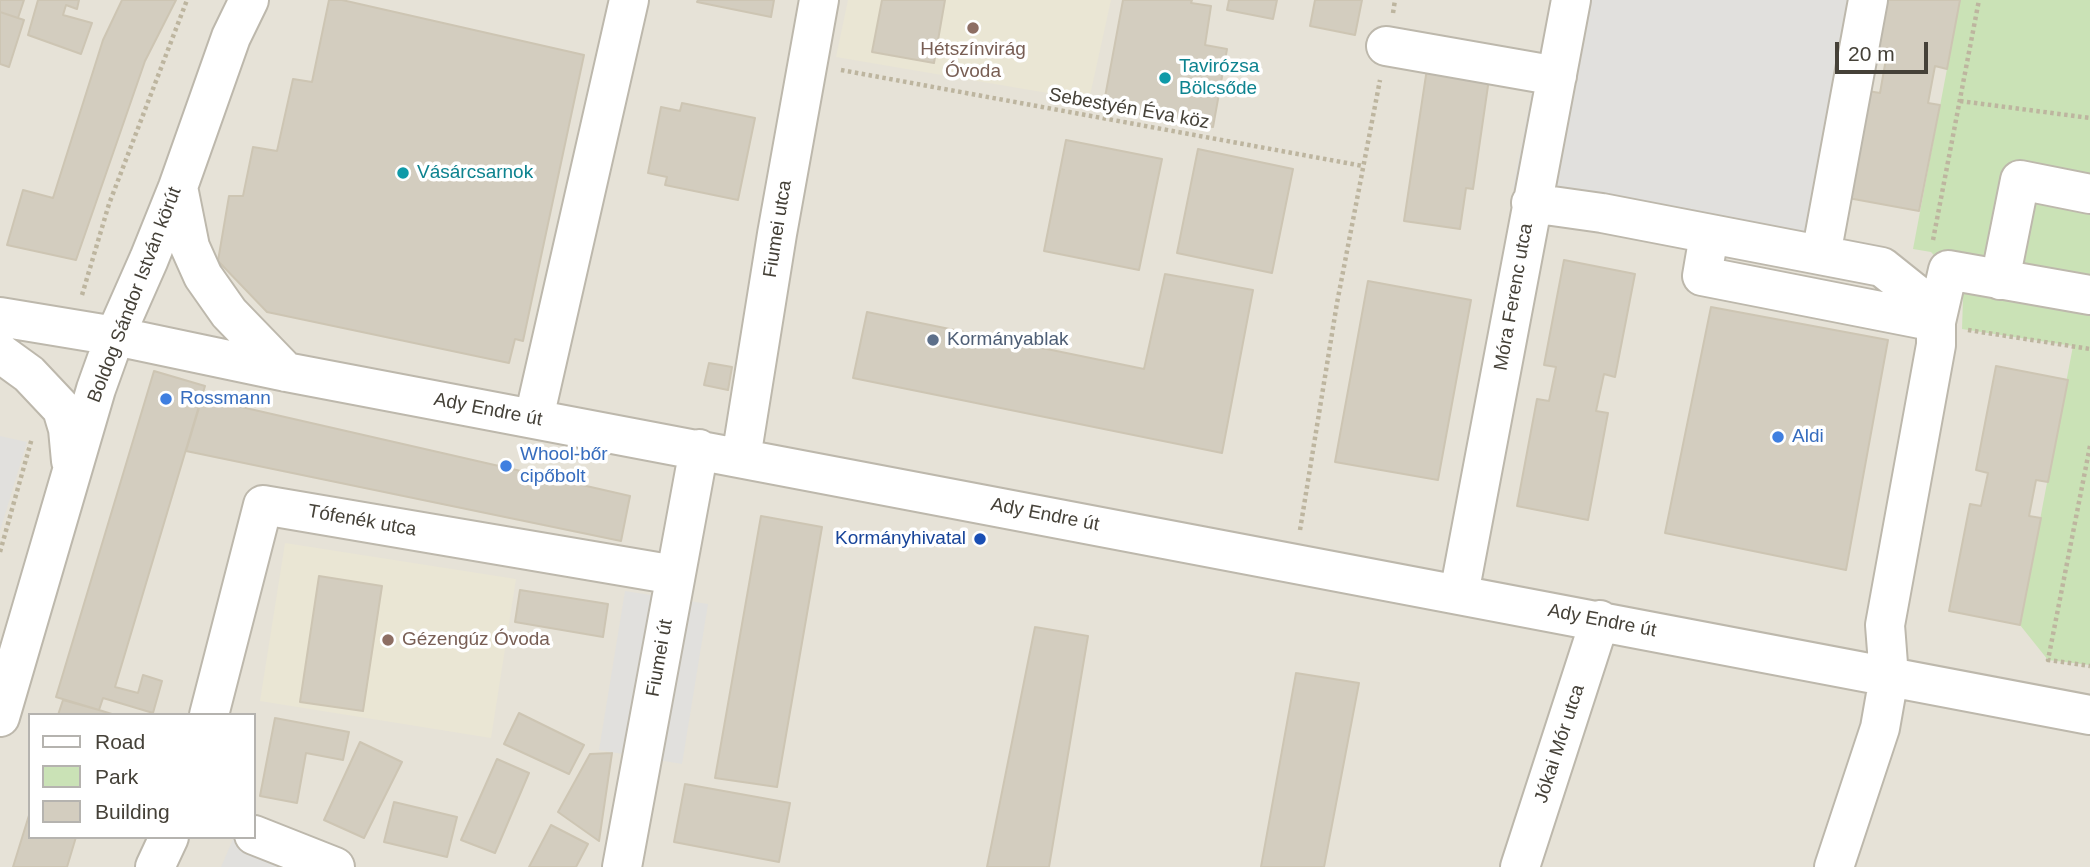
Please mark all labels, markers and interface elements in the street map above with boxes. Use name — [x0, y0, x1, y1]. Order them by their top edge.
marker: Hétszínvirág Óvoda — [965, 20, 981, 36]
scale bar — [1838, 28, 1931, 72]
place label: Hétszínvirág Óvoda — [920, 39, 1026, 83]
text: 20 m — [1848, 42, 1895, 65]
place label: Tavirózsa Bölcsőde — [1179, 56, 1259, 100]
marker: Tavirózsa Bölcsőde — [1157, 70, 1173, 86]
street label: Sebestyén Éva köz — [1047, 84, 1211, 134]
place label: Vásárcsarnok — [417, 162, 533, 184]
marker: Vásárcsarnok — [395, 165, 411, 181]
street label: Fiumei utca — [759, 179, 797, 279]
street label: Boldog Sándor István körút — [83, 184, 187, 406]
street label: Móra Ferenc utca — [1490, 222, 1538, 372]
place label: Kormányablak — [947, 329, 1068, 351]
marker: Kormányablak — [925, 332, 941, 348]
place label: Rossmann — [180, 388, 271, 410]
street label: Ady Endre út — [432, 388, 544, 432]
marker: Rossmann — [158, 391, 174, 407]
place label: Aldi — [1792, 426, 1824, 448]
marker: Aldi — [1770, 429, 1786, 445]
place label: Whool-bőr cipőbolt — [520, 444, 608, 488]
marker: Whool-bőr cipőbolt — [498, 458, 514, 474]
street label: Ady Endre út — [989, 493, 1101, 537]
street label: Tófenék utca — [306, 500, 418, 542]
place label: Kormányhivatal — [835, 528, 966, 550]
marker: Kormányhivatal — [972, 531, 988, 547]
street label: Ady Endre út — [1546, 599, 1658, 643]
street label: Fiumei út — [642, 618, 678, 698]
place label: Gézengúz Óvoda — [402, 629, 550, 651]
marker: Gézengúz Óvoda — [380, 632, 396, 648]
street label: Jókai Mór utca — [1530, 682, 1590, 806]
legend — [28, 713, 256, 839]
text: Road — [95, 730, 145, 753]
text: Park — [95, 765, 138, 788]
text: Building — [95, 800, 170, 823]

